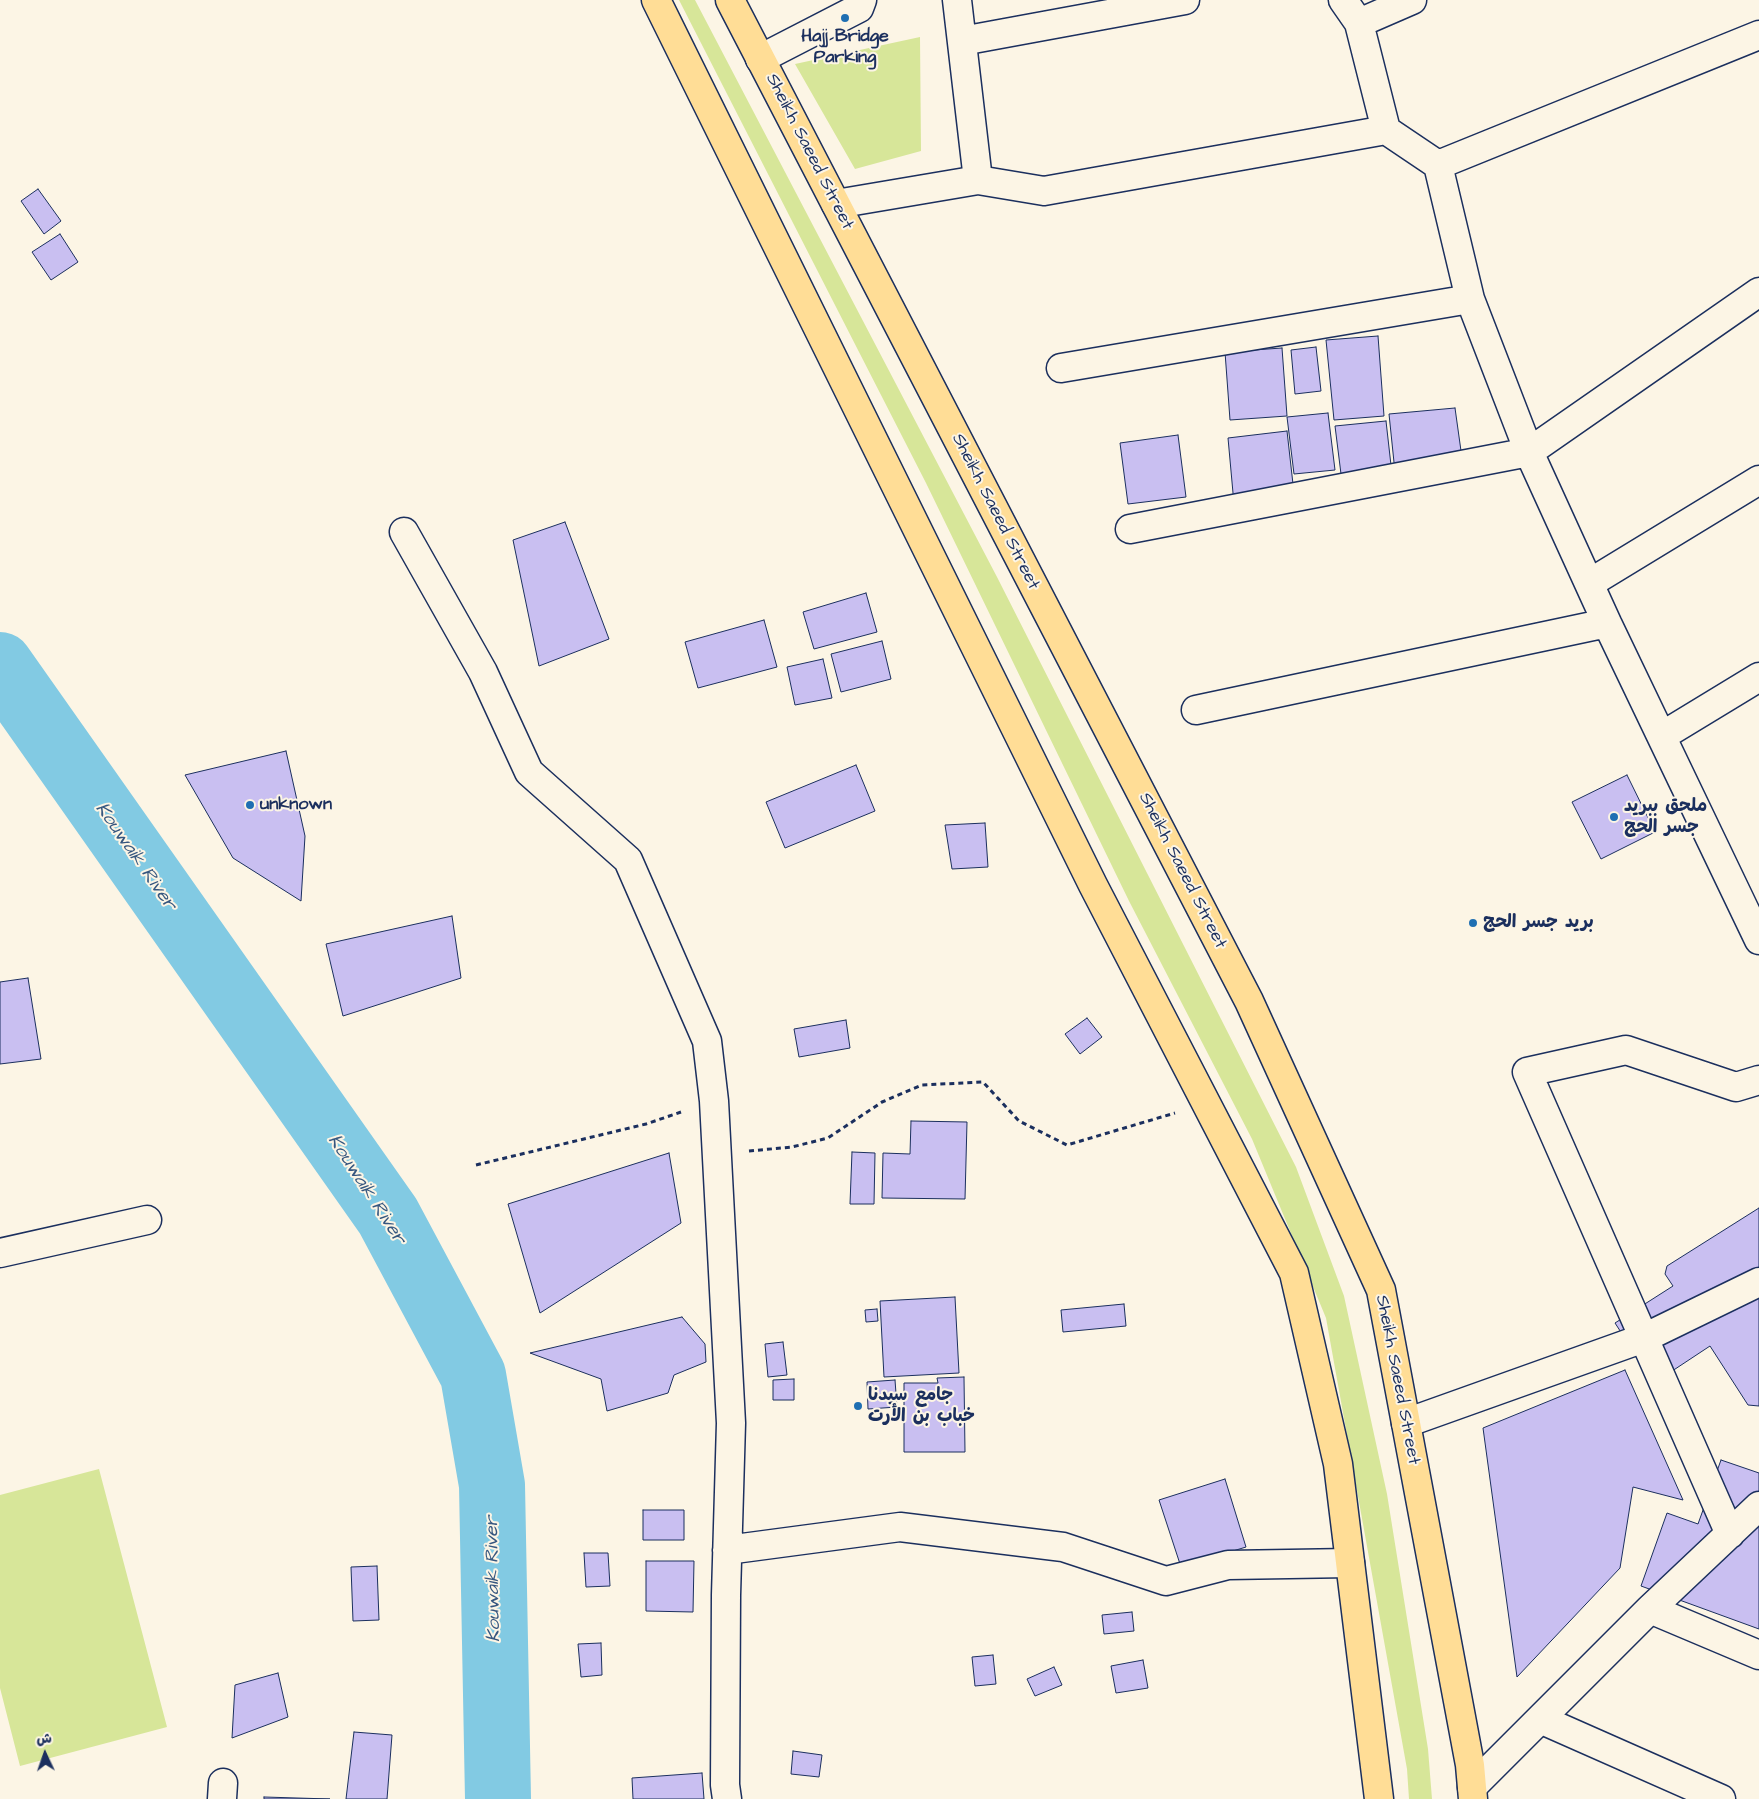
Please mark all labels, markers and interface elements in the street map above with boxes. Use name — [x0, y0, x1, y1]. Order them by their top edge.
marker: Hajj Bridge Parking — [839, 12, 851, 24]
place label: Hajj Bridge Parking — [801, 26, 889, 68]
street label: Sheikh Saeed Street — [760, 70, 858, 234]
street label: Sheikh Saeed Street — [946, 430, 1044, 594]
street label: Sheikh Saeed Street — [1133, 789, 1231, 953]
place label: unknown — [260, 794, 332, 816]
place label: ملحق ببريد جسر الحج — [1624, 796, 1707, 839]
water label: Kouwaik River — [90, 799, 180, 915]
marker: unknown — [244, 799, 256, 811]
marker: ملحق ببريد جسر الحج — [1608, 811, 1620, 823]
place label: بريد جسر الحج — [1483, 912, 1594, 934]
marker: بريد جسر الحج — [1467, 917, 1479, 929]
water label: Kouwaik River — [322, 1131, 410, 1249]
street label: Sheikh Saeed Street — [1370, 1293, 1424, 1467]
place label: جامع سيدنا خباب بن الأرت — [868, 1385, 975, 1428]
marker: جامع سيدنا خباب بن الأرت — [852, 1400, 864, 1412]
water label: Kouwaik River — [482, 1516, 506, 1642]
north arrow — [20, 1729, 70, 1779]
text: ش — [36, 1729, 52, 1749]

